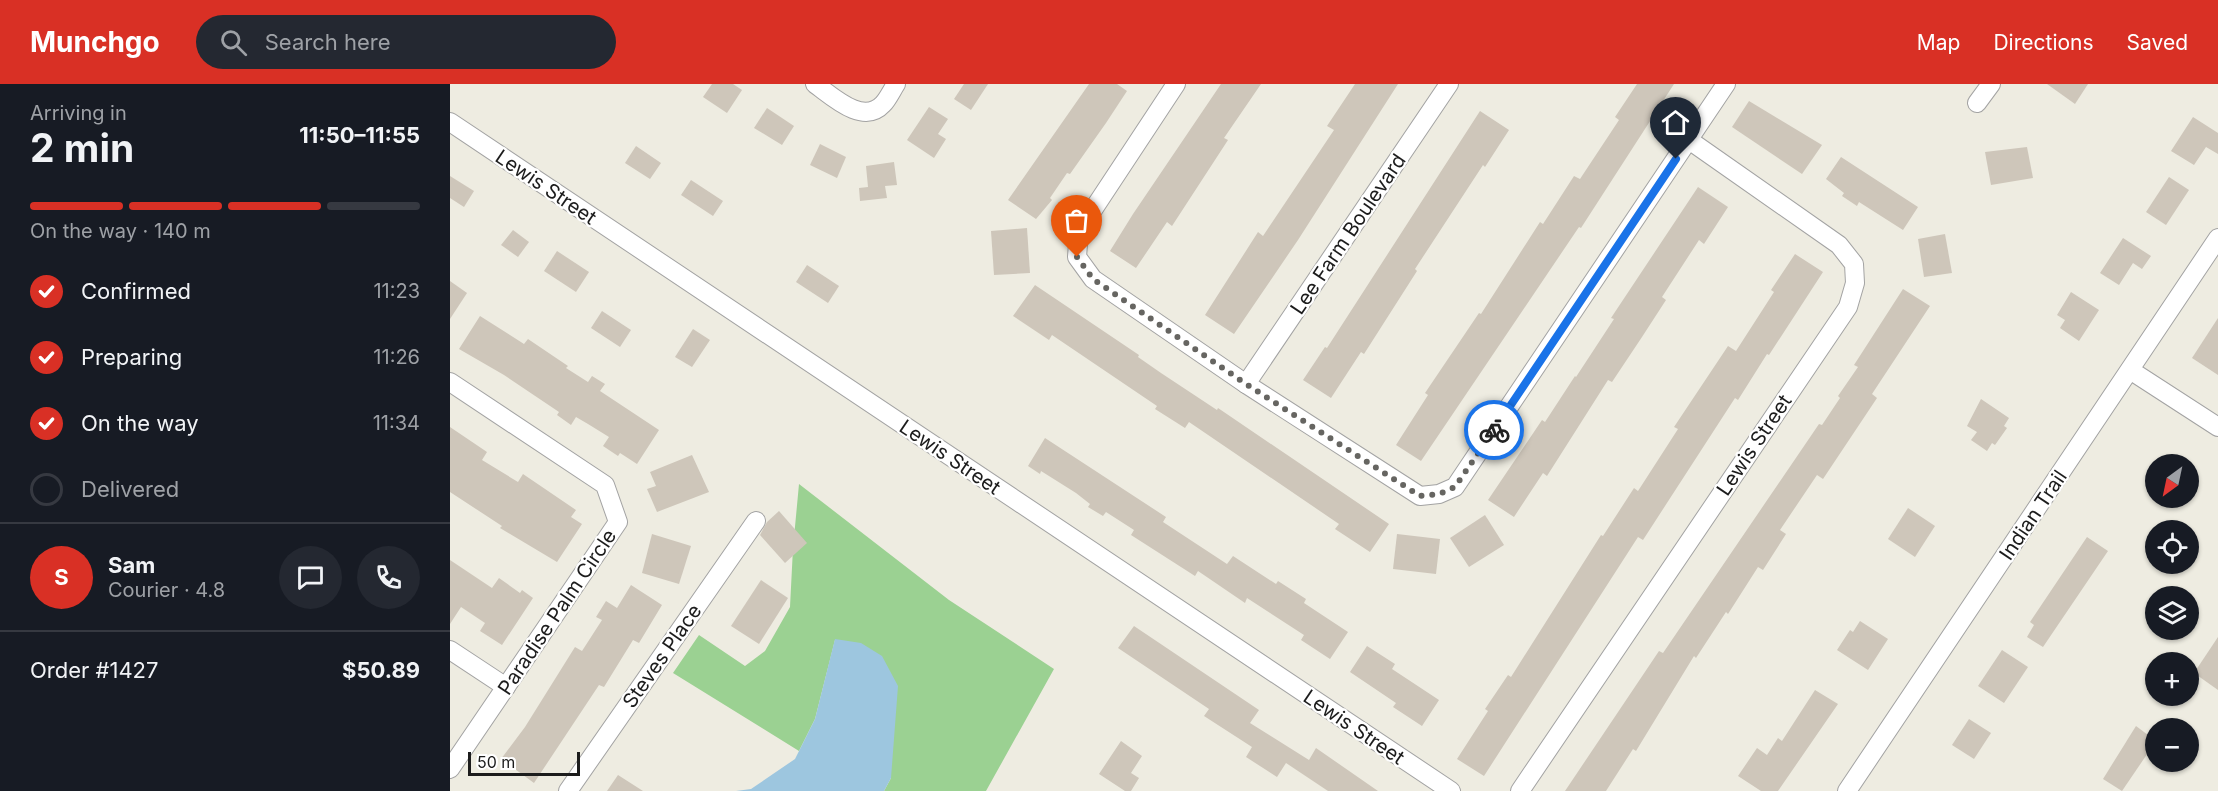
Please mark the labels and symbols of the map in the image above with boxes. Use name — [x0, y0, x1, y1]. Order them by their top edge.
pin — [1650, 97, 1701, 159]
street label: Lewis Street — [491, 144, 601, 230]
street label: Lee Farm Boulevard — [1285, 149, 1411, 319]
pin — [1051, 195, 1102, 257]
street label: Lewis Street — [1711, 390, 1797, 500]
courier — [1464, 400, 1524, 460]
street label: Lewis Street — [895, 414, 1005, 500]
north arrow — [2145, 454, 2199, 508]
street label: Indian Trail — [1994, 466, 2072, 564]
street label: Paradise Palm Circle — [493, 525, 621, 699]
street label: Steves Place — [617, 600, 707, 712]
street label: Lewis Street — [1299, 684, 1409, 770]
scale bar — [468, 749, 580, 776]

